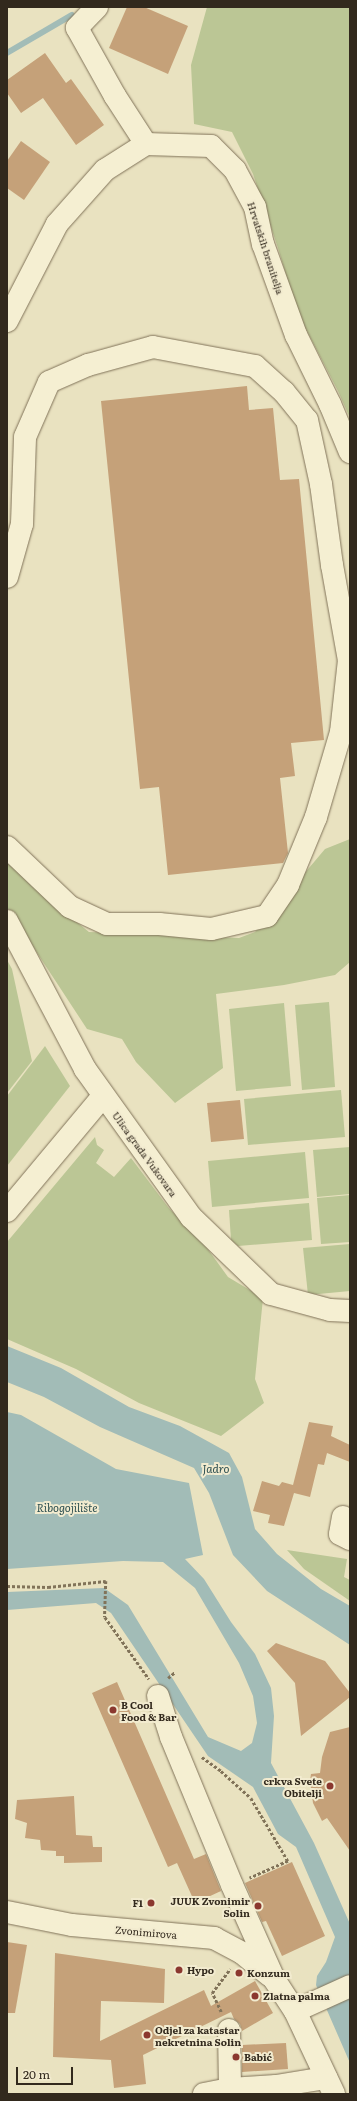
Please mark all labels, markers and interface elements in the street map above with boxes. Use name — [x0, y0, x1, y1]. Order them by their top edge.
street label: Hrvatskih branitelja — [245, 200, 287, 296]
street label: Ulica grada Vukovara — [110, 1109, 180, 1199]
water label: Jadro — [203, 1461, 229, 1475]
water label: Ribogojilište — [36, 1500, 98, 1514]
place label: B Cool Food & Bar — [121, 1698, 176, 1722]
marker: B Cool Food & Bar — [108, 1705, 118, 1715]
place label: crkva Svete Obitelji — [263, 1774, 322, 1798]
marker: crkva Svete Obitelji — [325, 1781, 335, 1791]
place label: JUUK Zvonimir Solin — [170, 1894, 250, 1918]
place label: F1 — [132, 1897, 143, 1909]
marker: F1 — [146, 1898, 156, 1908]
marker: JUUK Zvonimir Solin — [253, 1901, 263, 1911]
street label: Zvonimirova — [115, 1923, 177, 1941]
place label: Hypo — [187, 1964, 214, 1976]
marker: Hypo — [174, 1965, 184, 1975]
place label: Konzum — [247, 1967, 290, 1979]
marker: Konzum — [234, 1968, 244, 1978]
place label: Zlatna palma — [263, 1990, 330, 2002]
marker: Zlatna palma — [250, 1991, 260, 2001]
place label: Odjel za katastar nekretnina Solin — [155, 2023, 241, 2046]
marker: Odjel za katastar nekretnina Solin — [142, 2030, 152, 2040]
place label: Babić — [244, 2051, 272, 2063]
marker: Babić — [231, 2052, 241, 2062]
scale bar — [18, 2059, 75, 2085]
text: 20 m — [23, 2065, 50, 2083]

